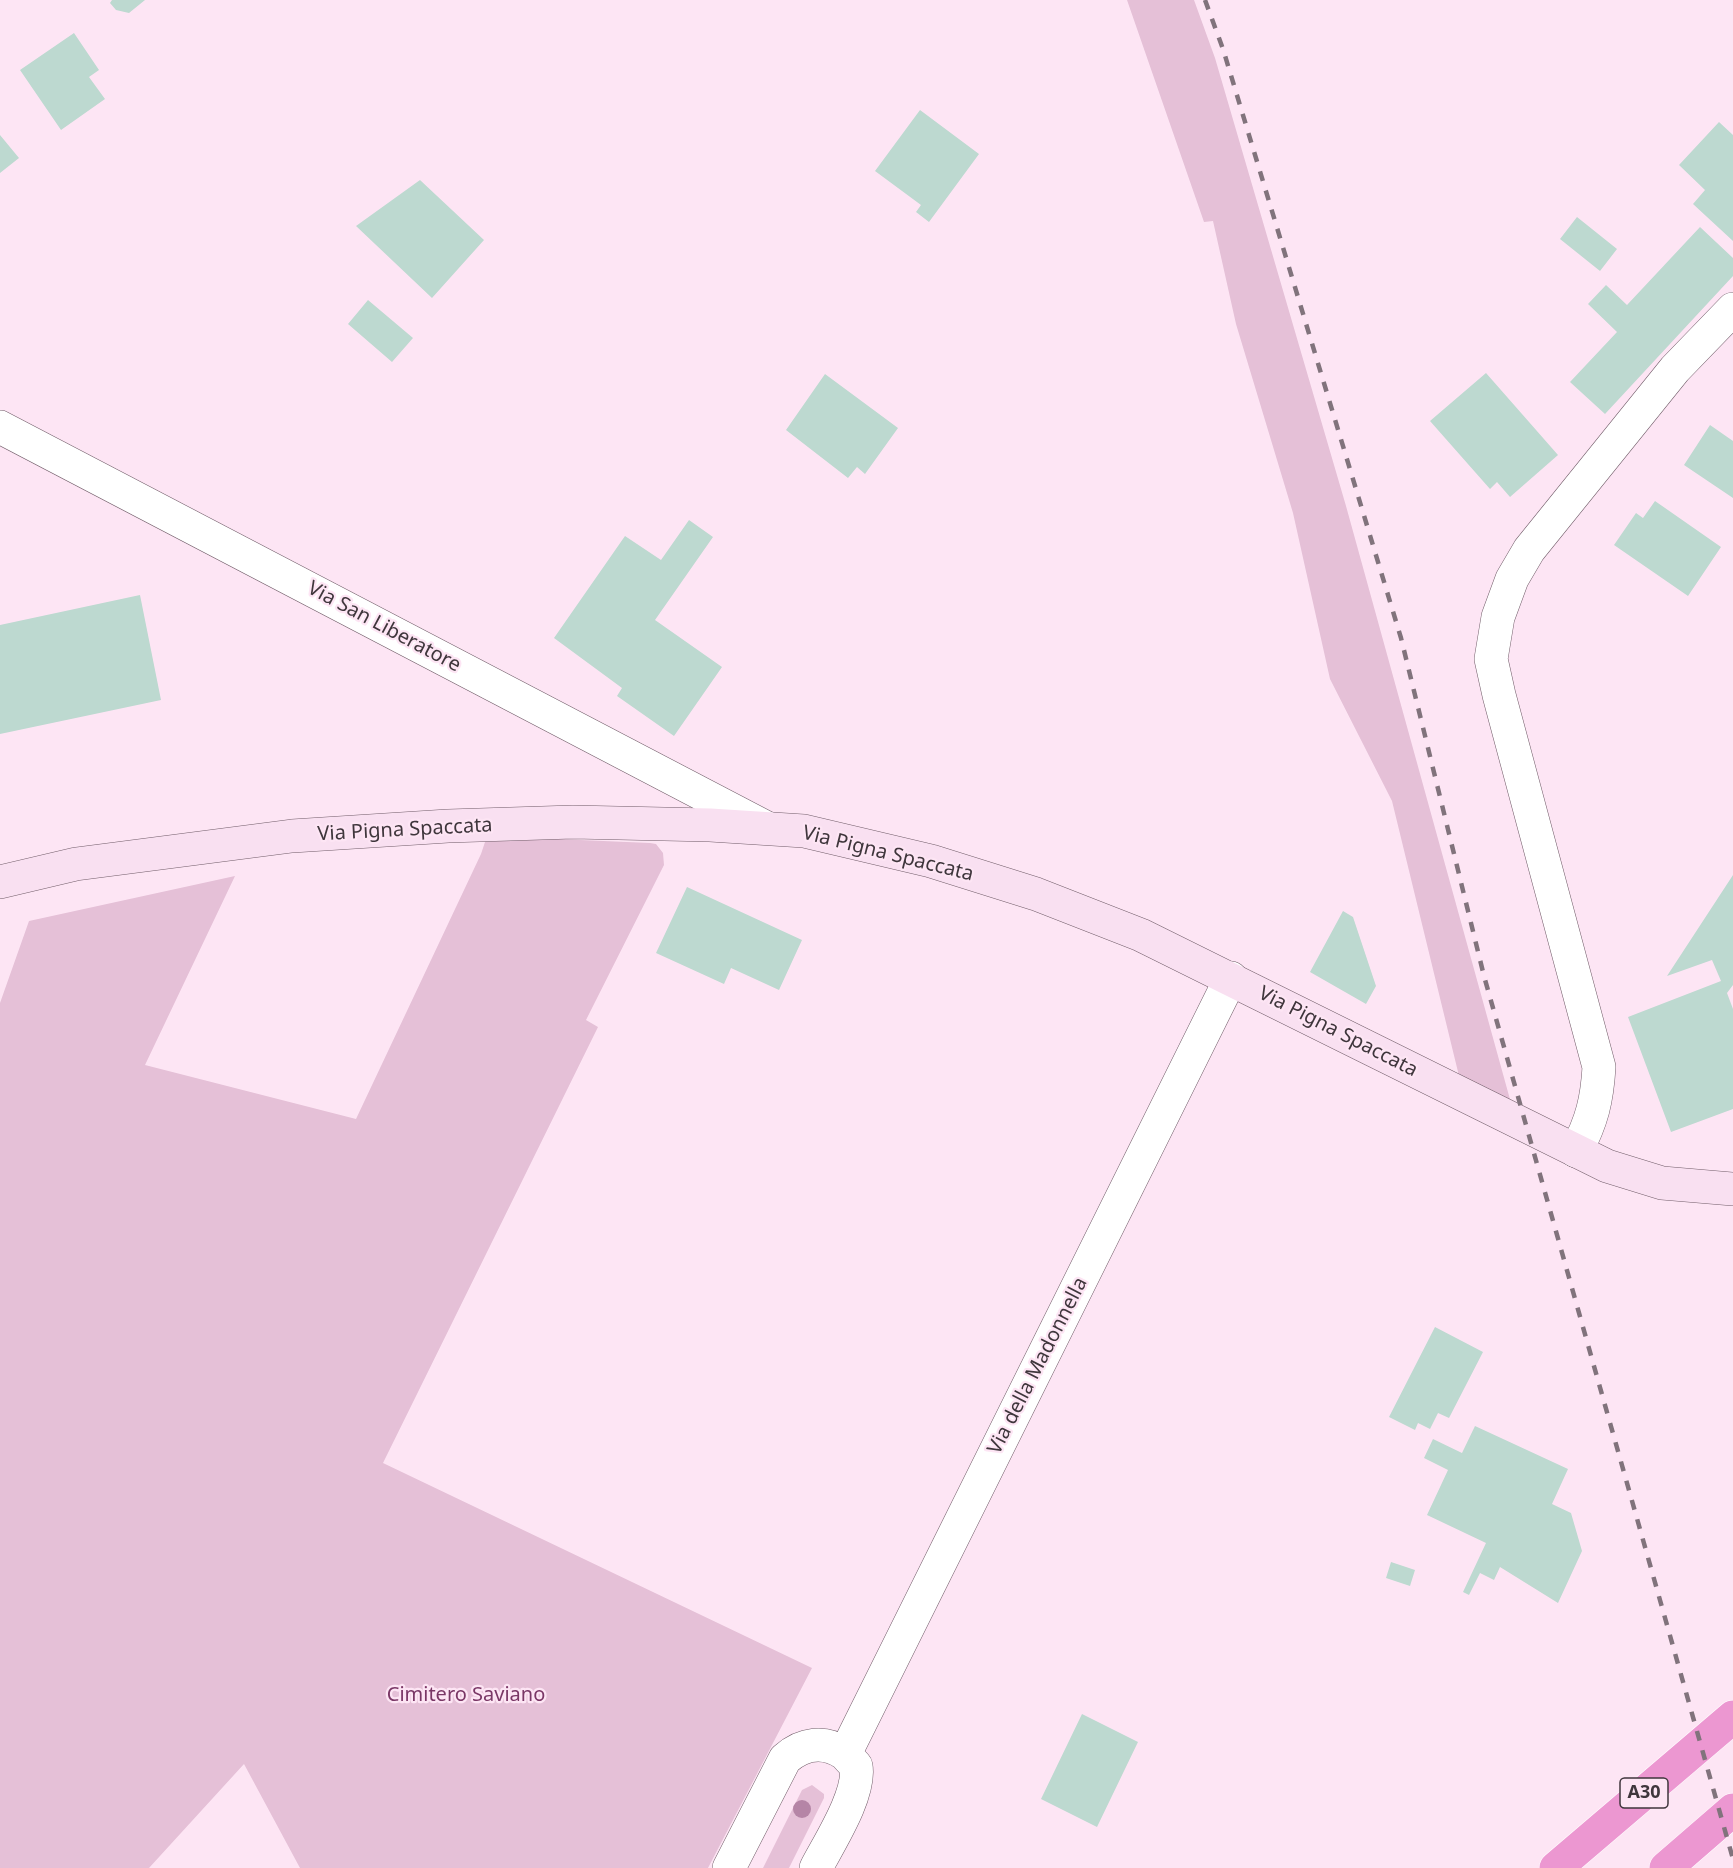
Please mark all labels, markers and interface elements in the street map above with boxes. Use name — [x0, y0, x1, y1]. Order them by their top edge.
street label: Via San Liberatore — [303, 576, 465, 678]
street label: Via Pigna Spaccata — [317, 813, 493, 847]
street label: Via Pigna Spaccata — [800, 821, 976, 887]
street label: Via Pigna Spaccata — [1254, 982, 1422, 1082]
street label: Via della Madonnella — [983, 1274, 1093, 1458]
park label: Cimitero Saviano — [387, 1683, 545, 1707]
road number: A30 — [1620, 1778, 1668, 1808]

